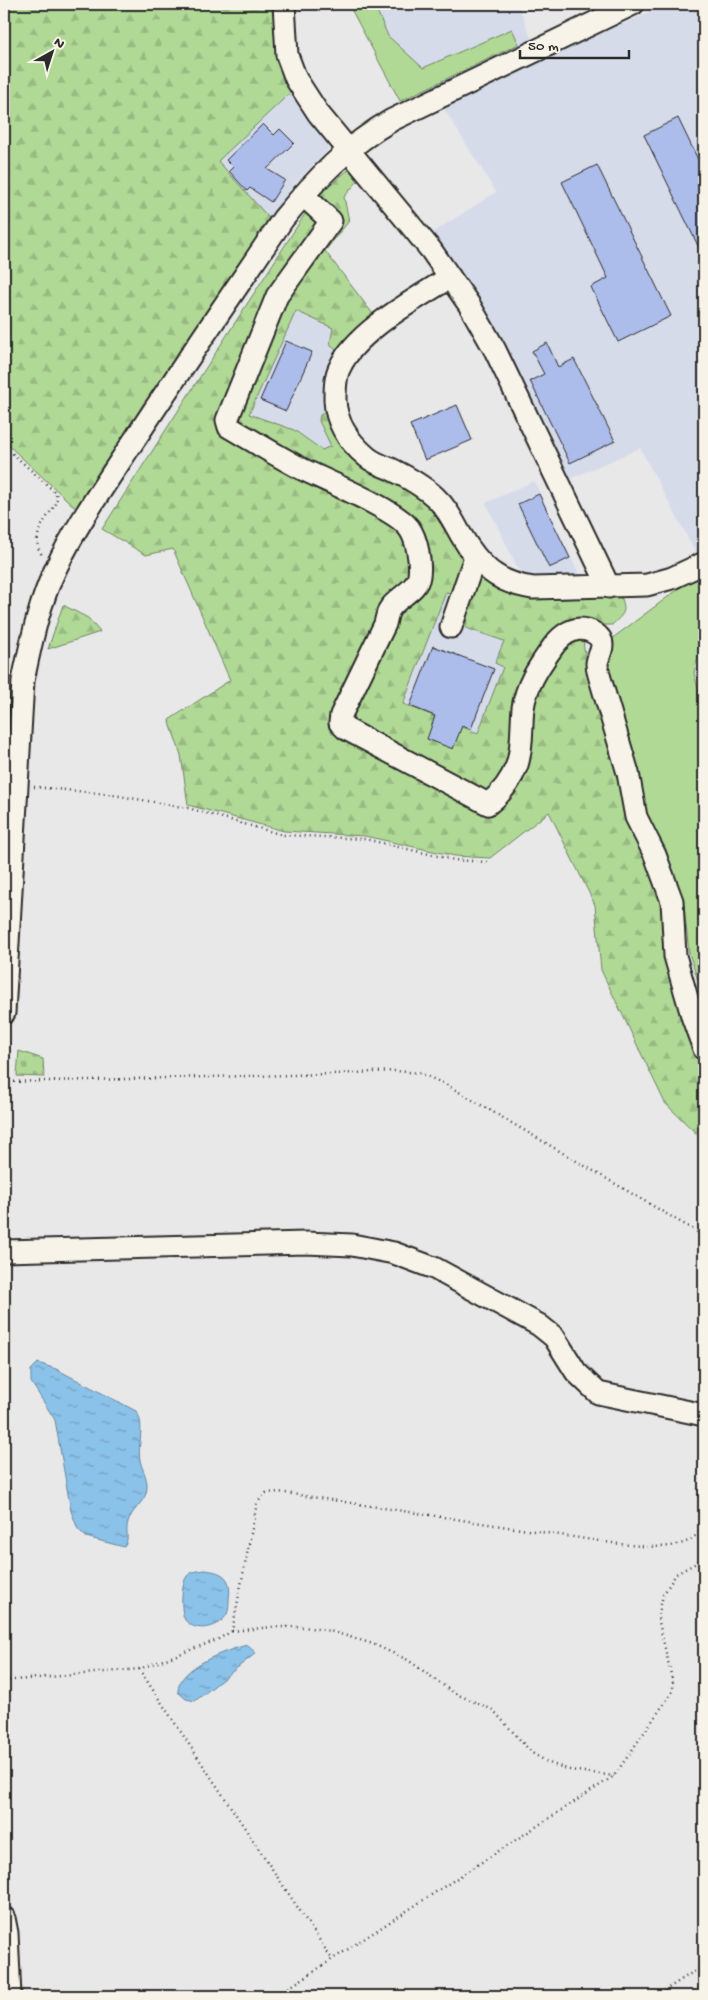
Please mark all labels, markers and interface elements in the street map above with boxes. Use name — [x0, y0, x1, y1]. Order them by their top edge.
north arrow — [28, 28, 78, 78]
scale bar — [520, 28, 629, 60]
text: N — [50, 34, 68, 53]
text: 50 m — [528, 38, 559, 56]

